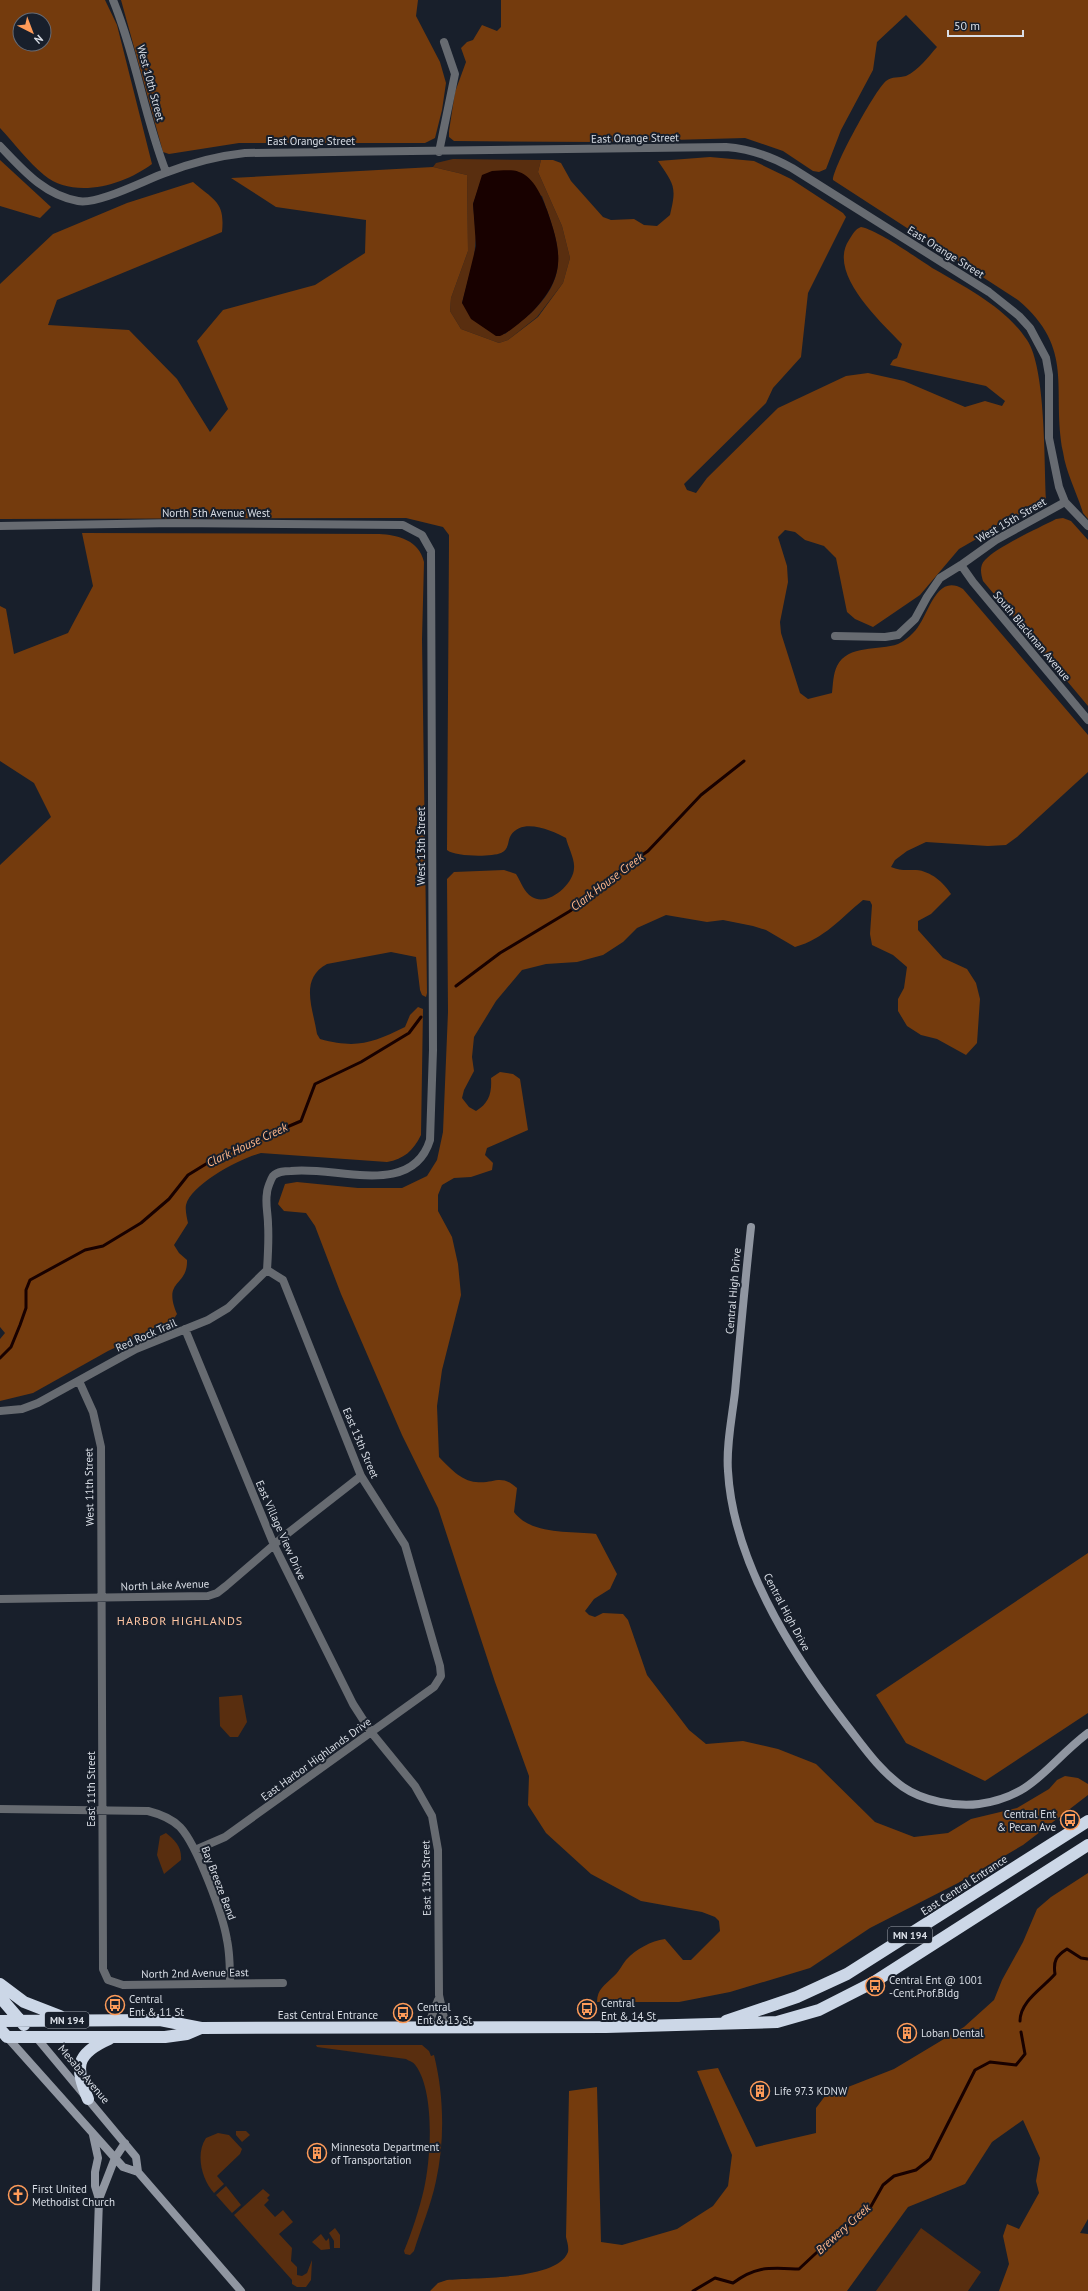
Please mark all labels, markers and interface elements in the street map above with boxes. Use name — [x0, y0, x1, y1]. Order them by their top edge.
north arrow — [12, 12, 52, 52]
scale bar — [948, 12, 1023, 38]
text: 50 m — [954, 18, 980, 33]
text: N — [31, 32, 46, 47]
street label: West 10th Street — [134, 43, 168, 123]
street label: East Orange Street — [591, 130, 679, 146]
street label: East Orange Street — [267, 134, 355, 148]
street label: East Orange Street — [905, 223, 987, 281]
street label: West 15th Street — [974, 494, 1049, 546]
street label: North 5th Avenue West — [162, 506, 270, 520]
street label: South Blackman Avenue — [990, 588, 1074, 684]
street label: West 13th Street — [414, 807, 428, 885]
water label: Clark House Creek — [567, 849, 647, 914]
water label: Clark House Creek — [204, 1119, 290, 1170]
street label: Central High Drive — [722, 1247, 744, 1335]
street label: Red Rock Trail — [113, 1315, 179, 1355]
street label: East 13th Street — [340, 1406, 382, 1481]
street label: West 11th Street — [81, 1447, 97, 1526]
street label: East Village View Drive — [253, 1478, 309, 1582]
street label: Central High Drive — [761, 1571, 814, 1654]
street label: North Lake Avenue — [120, 1576, 210, 1594]
district label: HARBOR HIGHLANDS — [117, 1613, 243, 1628]
street label: East Harbor Highlands Drive — [258, 1714, 374, 1804]
street label: East 11th Street — [84, 1751, 98, 1827]
place label: Central Ent & Pecan Ave — [997, 1807, 1056, 1834]
bus stop icon: Central Ent & Pecan Ave — [1059, 1809, 1081, 1831]
street label: East 13th Street — [418, 1840, 434, 1916]
street label: Bay Breeze Bend — [199, 1844, 240, 1922]
street label: East Central Entrance — [918, 1852, 1010, 1918]
road number: MN 194 — [888, 1927, 932, 1943]
street label: North 2nd Avenue East — [141, 1965, 249, 1981]
place label: Central Ent @ 1001 -Cent.Prof.Bldg — [889, 1973, 983, 2000]
bus stop icon: Central Ent @ 1001 -Cent.Prof.Bldg — [864, 1975, 886, 1997]
place label: Central Ent & 11 St — [129, 1992, 184, 2019]
bus stop icon: Central Ent & 11 St — [104, 1994, 126, 2016]
place label: Central Ent & 14 St — [601, 1996, 656, 2023]
bus stop icon: Central Ent & 14 St — [576, 1998, 598, 2020]
place label: Central Ent & 13 St — [417, 2000, 472, 2027]
bus stop icon: Central Ent & 13 St — [392, 2002, 414, 2024]
street label: East Central Entrance — [278, 2008, 379, 2022]
road number: MN 194 — [45, 2012, 89, 2028]
building icon: Loban Dental — [896, 2022, 918, 2044]
place label: Loban Dental — [921, 2026, 984, 2040]
street label: Mesaba Avenue — [55, 2042, 113, 2107]
building icon: Life 97.3 KDNW — [749, 2080, 771, 2102]
place label: Life 97.3 KDNW — [774, 2084, 848, 2098]
place label: Minnesota Department of Transportation — [331, 2140, 439, 2167]
building icon: Minnesota Department of Transportation — [306, 2142, 328, 2164]
place label: First United Methodist Church — [32, 2182, 115, 2209]
church icon: First United Methodist Church — [7, 2184, 29, 2206]
water label: Brewery Creek — [812, 2200, 874, 2257]

